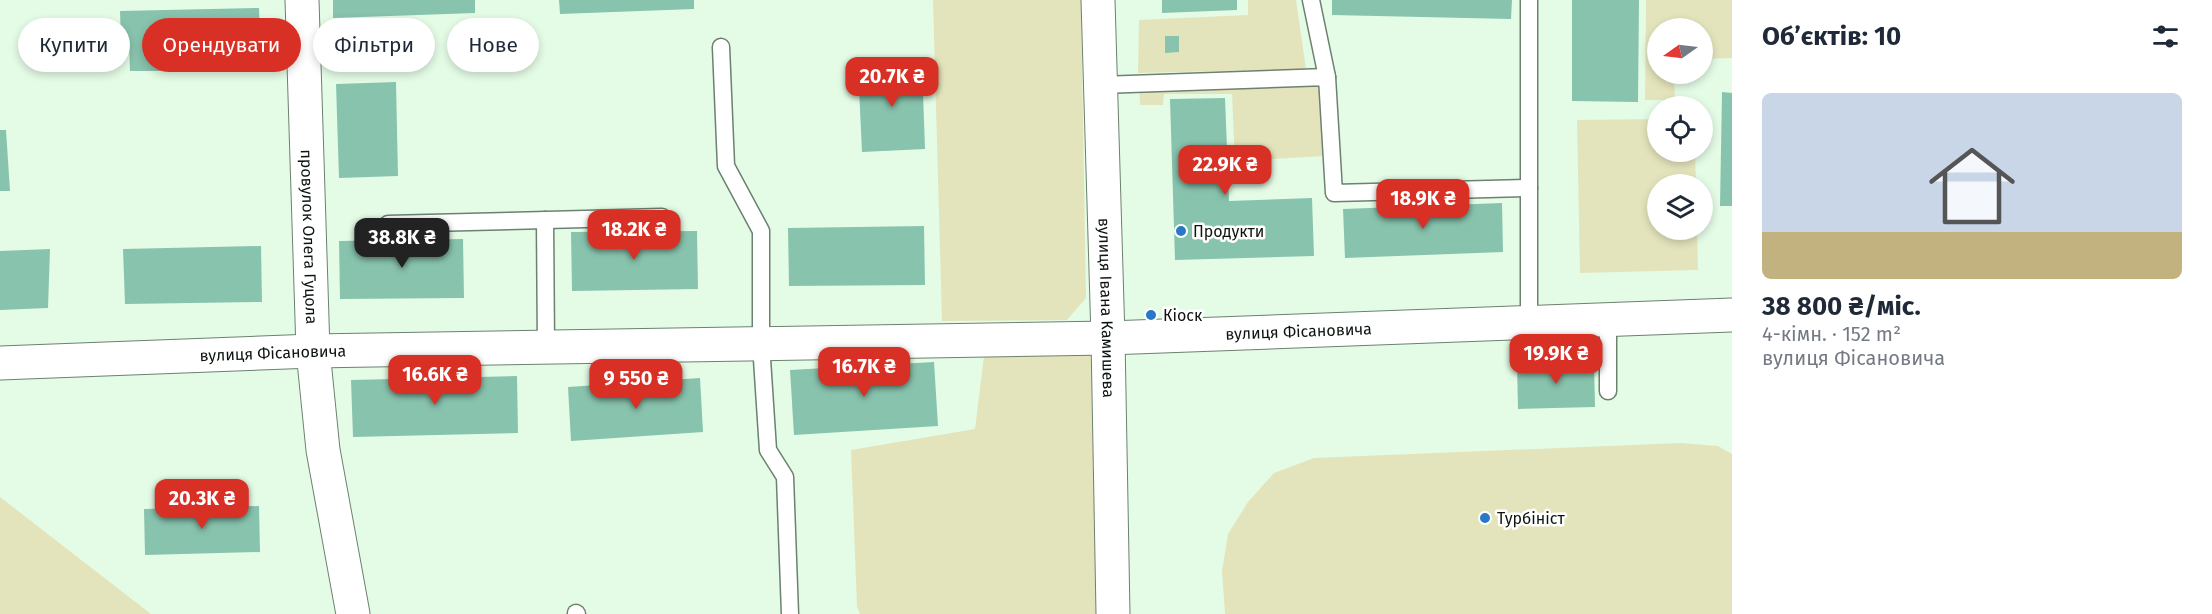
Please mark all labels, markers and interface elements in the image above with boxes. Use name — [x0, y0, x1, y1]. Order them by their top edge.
chip: Купити — [18, 18, 130, 72]
chip: Орендувати — [142, 18, 301, 72]
chip: Фільтри — [313, 18, 435, 72]
chip: Нове — [447, 18, 539, 72]
north arrow — [1647, 18, 1713, 84]
map controls — [1647, 18, 1713, 240]
icon: filters — [2149, 20, 2182, 53]
text: Об’єктів: 10 — [1762, 21, 1901, 52]
pin: 20.7K ₴ — [837, 57, 947, 108]
text: 20.7K ₴ — [859, 64, 925, 88]
button: locate — [1647, 96, 1713, 162]
icon: home — [1918, 132, 2026, 240]
pin: 22.9K ₴ — [1170, 145, 1280, 196]
street label: провулок Олега Гуцола — [297, 149, 321, 325]
text: 22.9K ₴ — [1192, 152, 1258, 176]
button: layers — [1647, 174, 1713, 240]
pin: 18.9K ₴ — [1368, 179, 1478, 230]
text: 18.9K ₴ — [1390, 186, 1456, 210]
pin: 18.2K ₴ — [579, 210, 689, 261]
text: 18.2K ₴ — [602, 217, 666, 241]
pin: 38.8K ₴ — [347, 218, 457, 269]
street label: вулиця Івана Камишева — [1094, 218, 1118, 398]
place label: Продукти — [1193, 222, 1264, 241]
marker: Продукти — [1174, 224, 1188, 238]
text: 38.8K ₴ — [368, 225, 436, 249]
text: 38 800 ₴/міс. — [1762, 291, 1921, 322]
place label: Кіоск — [1163, 306, 1203, 325]
marker: Кіоск — [1144, 308, 1158, 322]
street label: вулиця Фісановича — [1225, 319, 1372, 344]
text: 4-кімн. · 152 m² — [1762, 322, 1901, 346]
pin: 19.9K ₴ — [1501, 334, 1611, 385]
street label: вулиця Фісановича — [199, 341, 346, 365]
text: 19.9K ₴ — [1524, 341, 1588, 365]
text: вулиця Фісановича — [1762, 346, 1945, 370]
pin: 16.7K ₴ — [809, 347, 919, 398]
text: 16.7K ₴ — [832, 354, 896, 378]
pin: 16.6K ₴ — [380, 355, 490, 406]
pin: 9 550 ₴ — [581, 359, 691, 410]
text: 16.6K ₴ — [402, 362, 468, 386]
text: 9 550 ₴ — [603, 366, 669, 390]
pin: 20.3K ₴ — [147, 479, 257, 530]
text: 20.3K ₴ — [169, 486, 235, 510]
place label: Турбініст — [1497, 509, 1565, 528]
marker: Турбініст — [1478, 511, 1492, 525]

